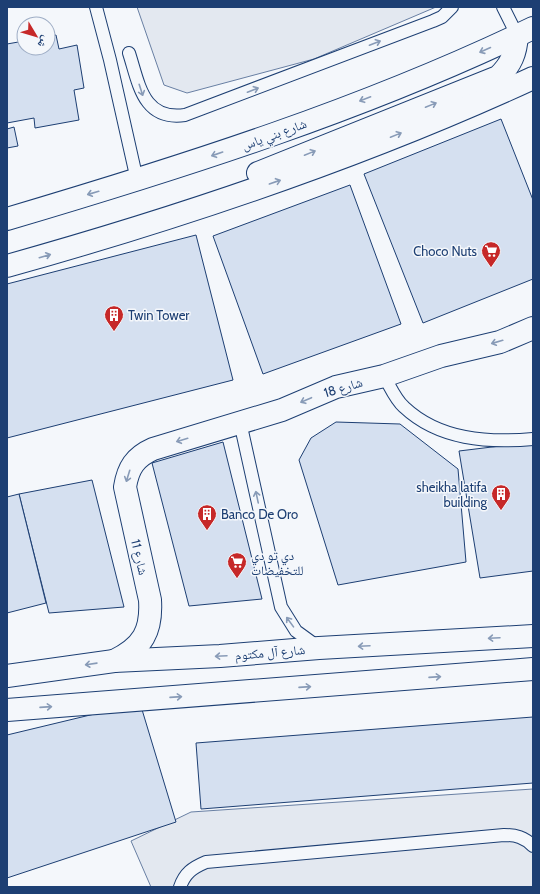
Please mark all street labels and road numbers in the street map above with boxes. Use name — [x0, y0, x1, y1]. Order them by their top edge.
street label: شارع بني ياس — [239, 115, 310, 156]
street label: شارع 18 — [322, 374, 365, 402]
street label: شارع 11 — [126, 538, 152, 577]
street label: شارع آل مكتوم — [234, 641, 306, 665]

